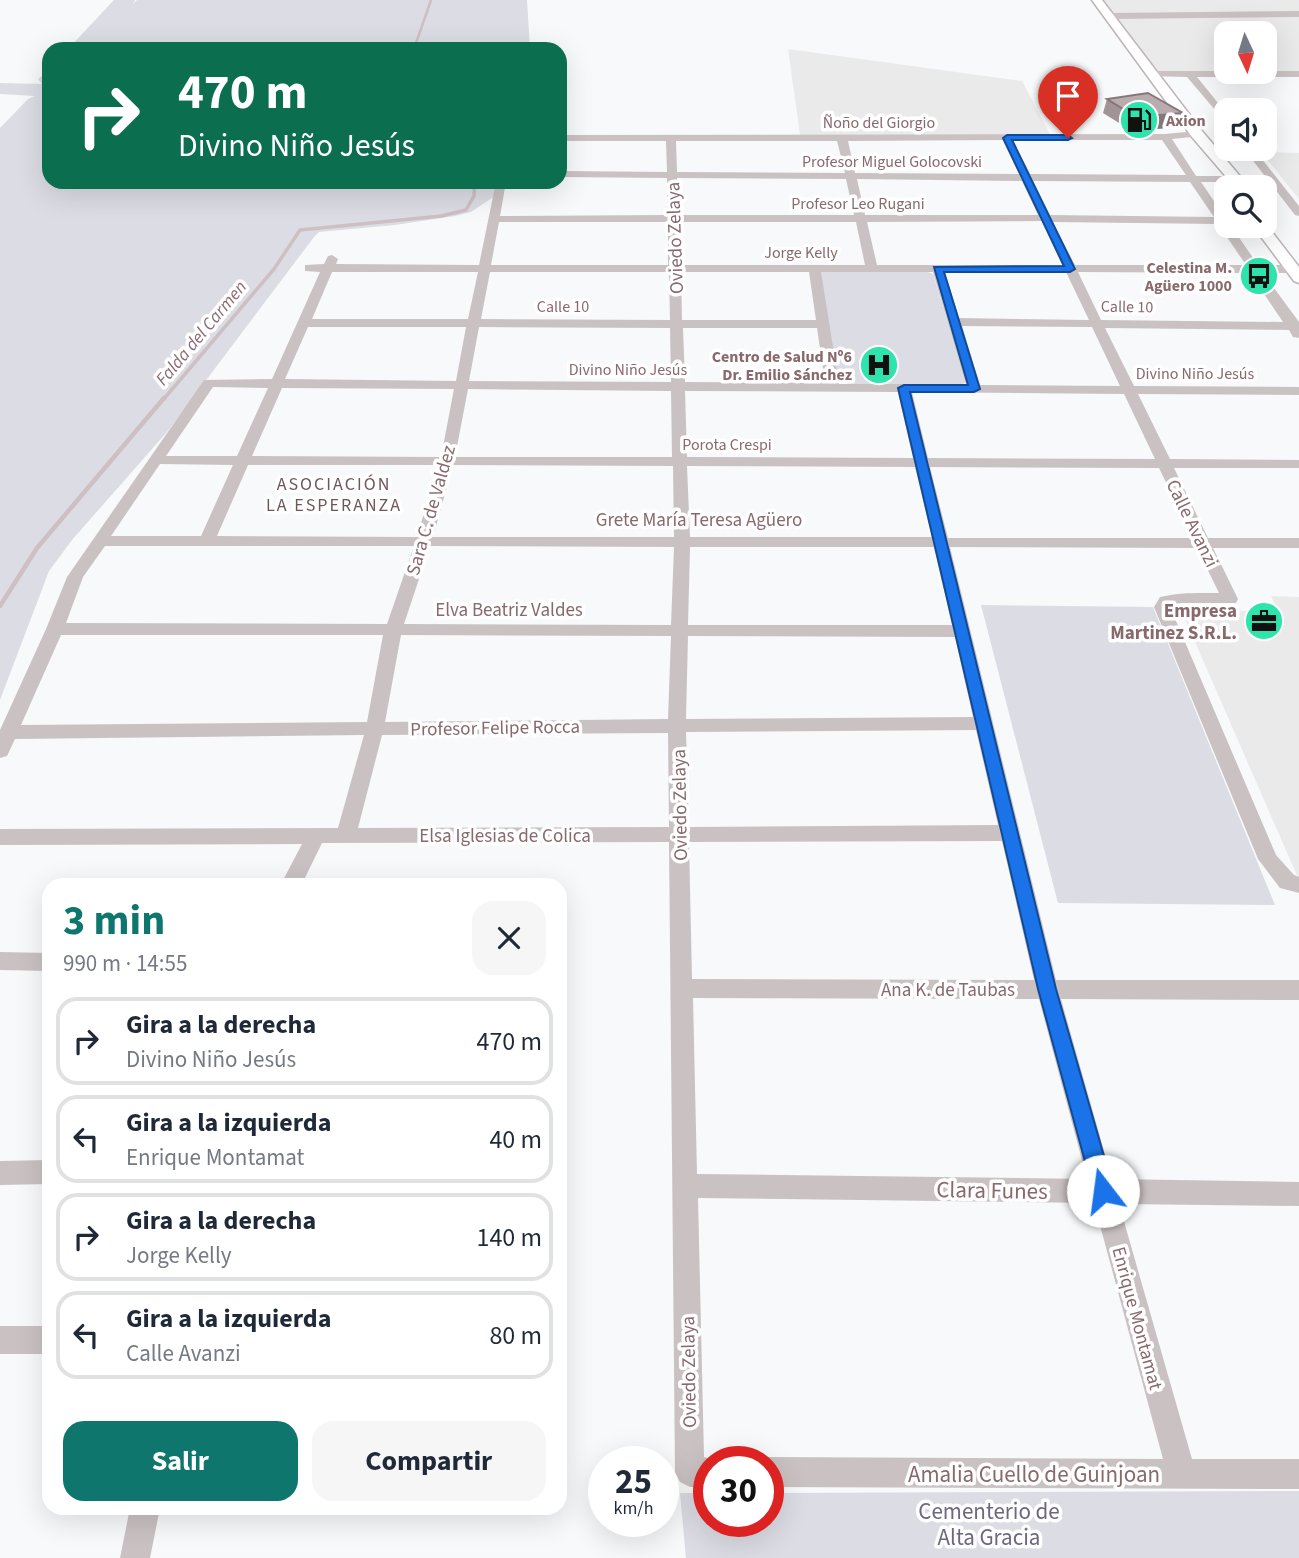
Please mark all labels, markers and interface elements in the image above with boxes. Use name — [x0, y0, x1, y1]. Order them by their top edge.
north arrow — [1214, 21, 1278, 84]
map controls — [1214, 21, 1277, 238]
text: 470 m — [178, 58, 307, 128]
pin — [1038, 66, 1098, 138]
icon: right — [63, 70, 154, 161]
icon: arrive — [1049, 77, 1087, 115]
button: sound — [1214, 98, 1277, 161]
fuel station icon: Axion — [1118, 99, 1160, 141]
place label: Axion — [1165, 110, 1206, 132]
street label: Ñoño del Giorgio — [823, 112, 935, 134]
text: Divino Niño Jesús — [178, 123, 415, 169]
street label: Profesor Miguel Golocovski — [802, 151, 982, 173]
button: search — [1214, 175, 1277, 238]
street label: Oviedo Zelaya — [660, 182, 691, 294]
street label: Profesor Leo Rugani — [791, 193, 925, 215]
street label: Jorge Kelly — [764, 242, 838, 264]
bus stop icon: Celestina M. Agüero 1000 — [1238, 255, 1280, 297]
place label: Celestina M. Agüero 1000 — [1144, 257, 1232, 297]
water label: Falda del Carmen — [150, 276, 253, 391]
street label: Calle 10 — [537, 296, 589, 318]
street label: Calle 10 — [1101, 296, 1153, 318]
hospital icon: Centro de Salud Nº6 Dr. Emilio Sánchez — [858, 344, 900, 386]
place label: Centro de Salud Nº6 Dr. Emilio Sánchez — [712, 346, 852, 386]
street label: Divino Niño Jesús — [569, 359, 688, 381]
street label: Divino Niño Jesús — [1136, 363, 1255, 385]
street label: Porota Crespi — [682, 434, 772, 456]
street label: Sara C. de Valdez — [400, 442, 463, 579]
district label: ASOCIACIÓN LA ESPERANZA — [266, 472, 402, 518]
street label: Calle Avanzi — [1159, 475, 1225, 572]
street label: Grete María Teresa Agüero — [596, 507, 802, 534]
street label: Elva Beatriz Valdes — [435, 597, 583, 624]
place label: Empresa Martinez S.R.L. — [1110, 598, 1237, 647]
office icon: Empresa Martinez S.R.L. — [1243, 600, 1285, 642]
street label: Profesor Felipe Rocca — [410, 714, 580, 743]
street label: Oviedo Zelaya — [666, 749, 695, 861]
street label: Elsa Iglesias de Colica — [419, 823, 591, 850]
text: 3 min — [63, 891, 165, 951]
button: close — [472, 901, 546, 975]
text: 990 m · 14:55 — [63, 947, 187, 980]
street label: Ana K. de Taubas — [881, 977, 1015, 1004]
text: Gira a la derecha — [126, 1006, 316, 1043]
icon: right — [67, 1022, 105, 1060]
text: 470 m — [476, 1023, 542, 1060]
text: Divino Niño Jesús — [126, 1043, 296, 1076]
text: Gira a la izquierda — [126, 1104, 331, 1141]
icon: left — [67, 1120, 105, 1158]
text: 40 m — [489, 1121, 542, 1158]
text: Enrique Montamat — [126, 1141, 304, 1174]
position arrow — [1066, 1154, 1140, 1228]
street label: Clara Funes — [936, 1173, 1048, 1208]
text: Gira a la derecha — [126, 1202, 316, 1239]
icon: right — [67, 1218, 105, 1256]
text: 140 m — [476, 1219, 542, 1256]
text: Jorge Kelly — [126, 1239, 232, 1272]
street label: Enrique Montamat — [1104, 1244, 1169, 1394]
text: Gira a la izquierda — [126, 1300, 331, 1337]
icon: left — [67, 1316, 105, 1354]
street label: Oviedo Zelaya — [675, 1316, 704, 1428]
text: 80 m — [489, 1317, 542, 1354]
text: Calle Avanzi — [126, 1337, 241, 1370]
button: Salir — [63, 1421, 298, 1501]
button: Compartir — [312, 1421, 546, 1501]
speed limit sign: 30 — [693, 1446, 784, 1537]
text: 25 — [615, 1457, 652, 1507]
street label: Amalia Cuello de Guinjoan — [908, 1458, 1160, 1491]
park label: Cementerio de Alta Gracia — [918, 1495, 1060, 1554]
text: km/h — [614, 1496, 653, 1521]

